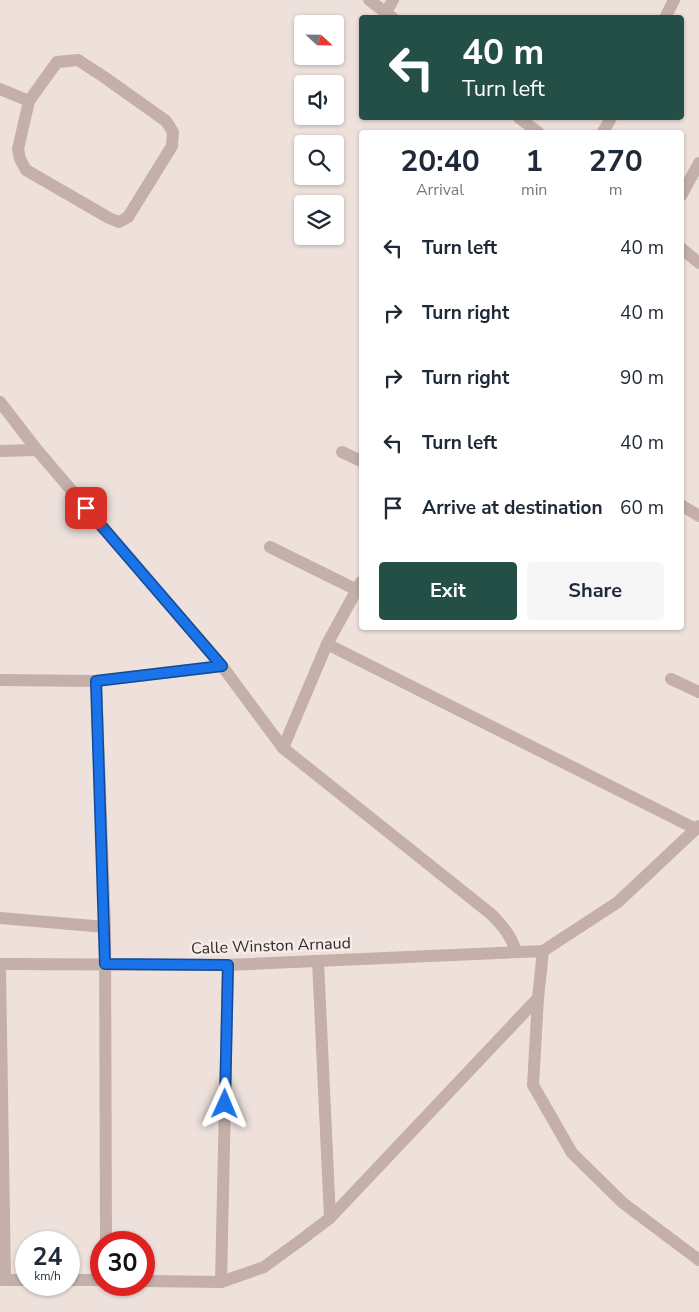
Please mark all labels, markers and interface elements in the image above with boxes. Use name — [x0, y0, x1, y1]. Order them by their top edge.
north arrow — [294, 15, 344, 65]
map controls — [294, 15, 344, 245]
text: 40 m — [462, 29, 544, 76]
icon: left — [379, 35, 444, 100]
text: Turn left — [462, 74, 545, 104]
button: sound — [294, 75, 344, 125]
button: search — [294, 135, 344, 185]
text: 20:40 — [400, 141, 480, 182]
text: 1 — [525, 141, 543, 182]
text: 270 — [589, 141, 643, 182]
text: Arrival — [416, 179, 464, 201]
text: min — [521, 179, 547, 201]
text: m — [609, 179, 623, 201]
button: layers — [294, 195, 344, 245]
icon: left — [379, 234, 407, 262]
text: Turn left — [422, 235, 497, 261]
text: 40 m — [620, 235, 664, 261]
icon: right — [379, 299, 407, 327]
text: Turn right — [422, 300, 509, 326]
text: 40 m — [620, 300, 664, 326]
icon: right — [379, 364, 407, 392]
text: Turn right — [422, 365, 509, 391]
text: 90 m — [620, 365, 664, 391]
icon: left — [379, 429, 407, 457]
text: Turn left — [422, 430, 497, 456]
text: 40 m — [620, 430, 664, 456]
pin — [65, 487, 107, 529]
icon: arrive — [72, 494, 100, 522]
icon: arrive — [379, 494, 407, 522]
text: Arrive at destination — [422, 495, 603, 521]
text: 60 m — [620, 495, 664, 521]
button: Exit — [379, 562, 517, 620]
button: Share — [527, 562, 664, 620]
street label: Calle Winston Arnaud — [191, 932, 351, 960]
position arrow — [198, 1077, 250, 1129]
speed limit sign: 30 — [90, 1231, 155, 1296]
text: 24 — [32, 1240, 63, 1274]
text: km/h — [34, 1268, 61, 1284]

